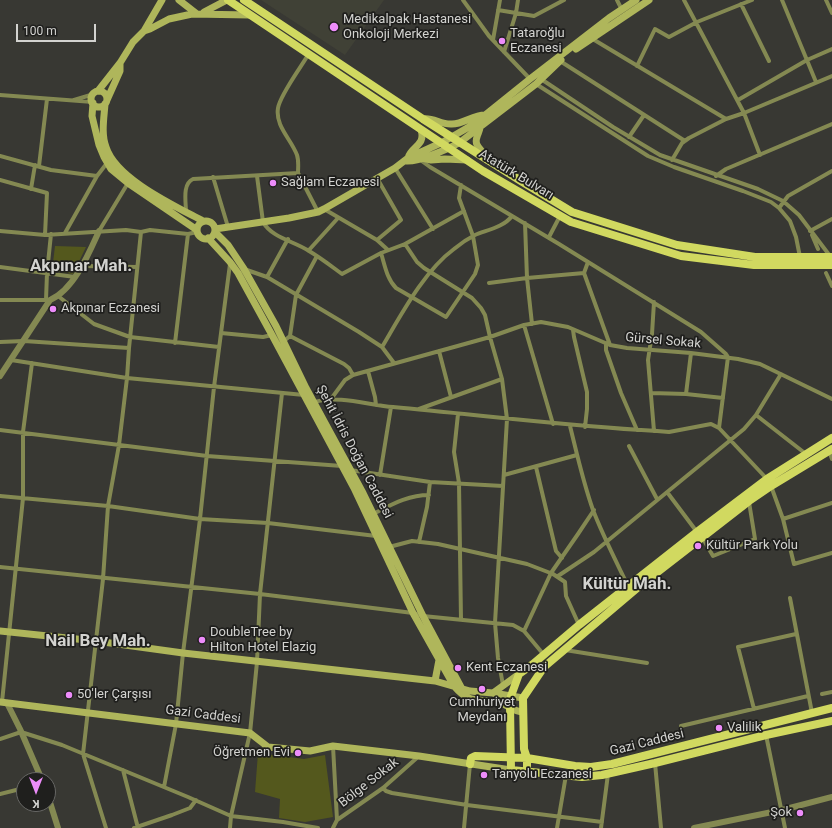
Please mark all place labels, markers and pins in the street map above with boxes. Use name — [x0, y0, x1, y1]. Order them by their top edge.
place label: Medikalpak Hastanesi Onkoloji Merkezi — [343, 12, 471, 43]
marker: Medikalpak Hastanesi Onkoloji Merkezi — [328, 21, 340, 33]
place label: Tataroğlu Eczanesi — [510, 26, 565, 57]
marker: Tataroğlu Eczanesi — [497, 36, 507, 46]
place label: Sağlam Eczanesi — [281, 175, 379, 191]
marker: Sağlam Eczanesi — [268, 178, 278, 188]
place label: Akpınar Eczanesi — [61, 301, 160, 317]
marker: Akpınar Eczanesi — [48, 304, 58, 314]
place label: Kültür Park Yolu — [706, 538, 798, 554]
marker: Kültür Park Yolu — [693, 541, 703, 551]
place label: DoubleTree by Hilton Hotel Elazig — [210, 625, 316, 656]
marker: DoubleTree by Hilton Hotel Elazig — [197, 635, 207, 645]
place label: Kent Eczanesi — [466, 660, 547, 676]
marker: Kent Eczanesi — [453, 663, 463, 673]
marker: Cumhuriyet Meydanı — [477, 684, 487, 694]
place label: 50'ler Çarşısı — [77, 687, 151, 703]
marker: 50'ler Çarşısı — [64, 690, 74, 700]
place label: Cumhuriyet Meydanı — [449, 695, 515, 726]
place label: Valilik — [727, 720, 761, 736]
marker: Valilik — [714, 723, 724, 733]
place label: Öğretmen Evi — [213, 745, 290, 761]
marker: Öğretmen Evi — [293, 748, 303, 758]
place label: Tanyolu Eczanesi — [492, 767, 592, 783]
marker: Tanyolu Eczanesi — [479, 770, 489, 780]
place label: Şok — [770, 805, 792, 821]
marker: Şok — [795, 808, 805, 818]

